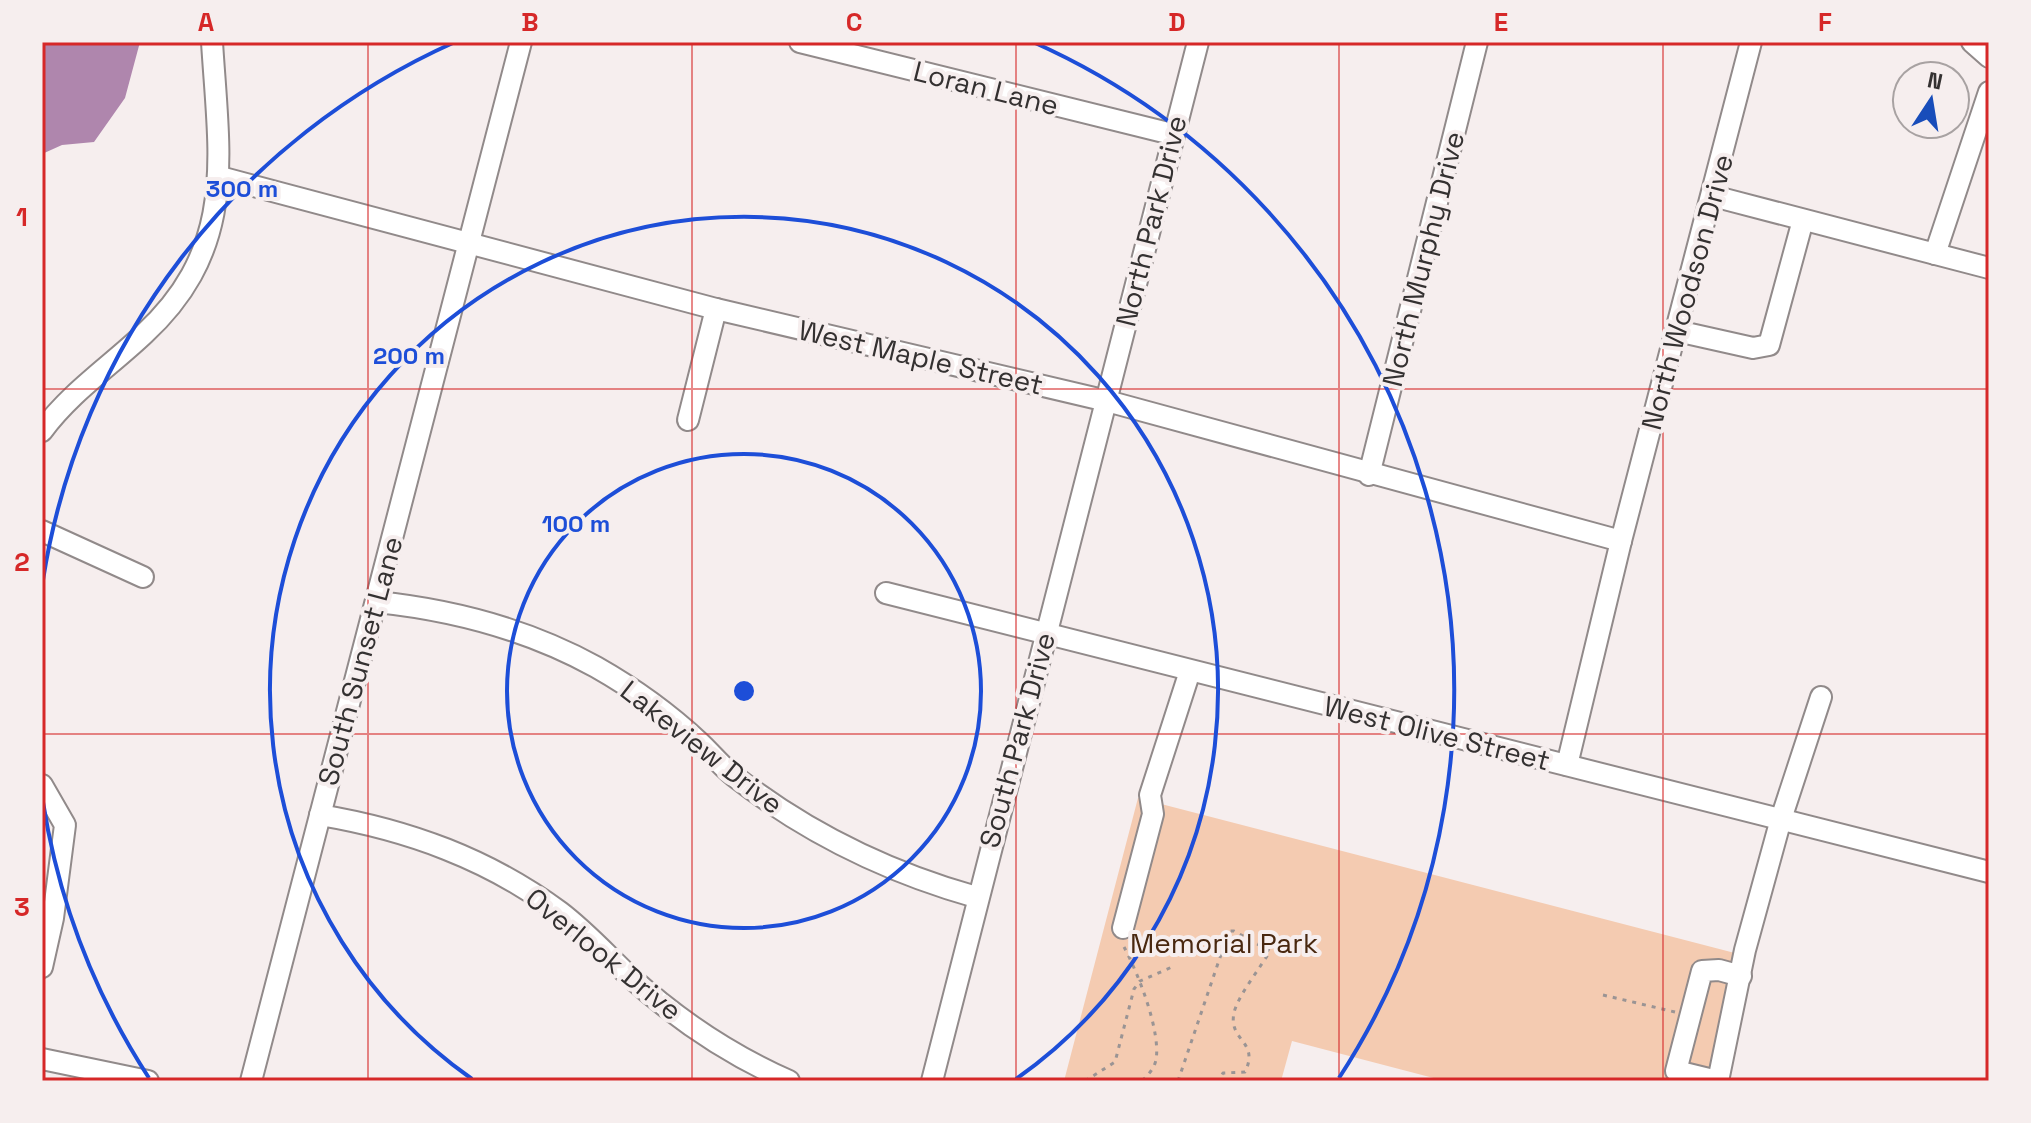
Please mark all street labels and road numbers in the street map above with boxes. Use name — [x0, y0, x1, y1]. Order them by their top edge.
street label: Loran Lane — [910, 53, 1062, 123]
street label: North Park Drive — [1107, 112, 1195, 330]
street label: North Murphy Drive — [1374, 128, 1472, 390]
street label: North Woodson Drive — [1633, 150, 1741, 434]
street label: West Maple Street — [795, 311, 1047, 403]
street label: South Sunset Lane — [309, 533, 411, 789]
street label: South Park Drive — [971, 628, 1063, 852]
street label: Lakeview Drive — [613, 672, 791, 822]
street label: West Olive Street — [1320, 688, 1554, 778]
street label: Overlook Drive — [518, 880, 690, 1028]

